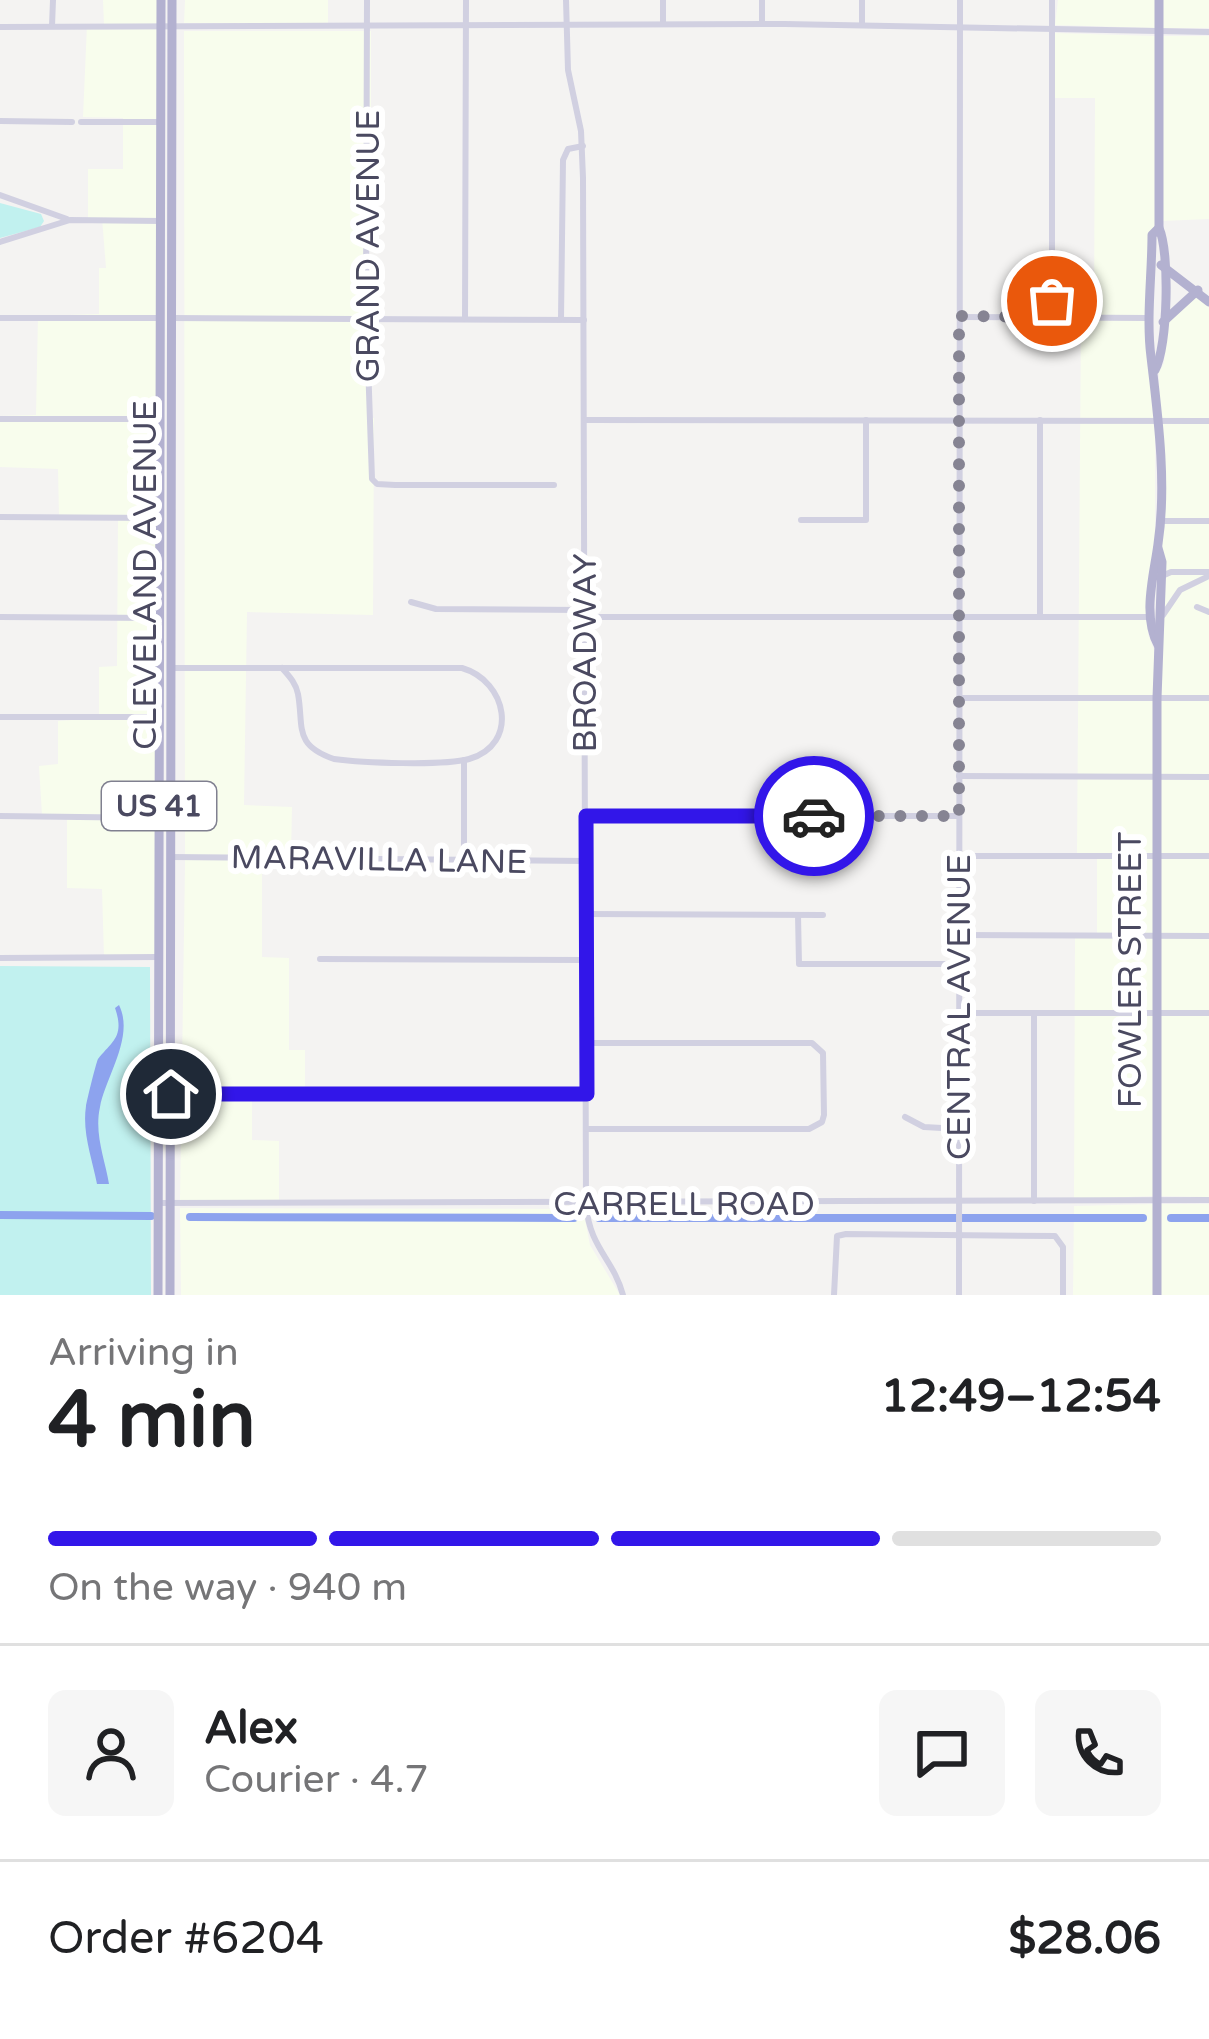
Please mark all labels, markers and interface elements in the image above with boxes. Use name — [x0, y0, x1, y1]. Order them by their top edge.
street label: GRAND AVENUE — [349, 110, 388, 382]
pin — [1001, 250, 1103, 352]
icon: bag — [1019, 268, 1085, 334]
street label: CLEVELAND AVENUE — [126, 400, 165, 750]
street label: BROADWAY — [566, 553, 605, 753]
courier — [754, 756, 874, 876]
road number: US 41 — [102, 782, 216, 830]
icon: car — [781, 783, 847, 849]
street label: FOWLER STREET — [1111, 832, 1150, 1108]
street label: MARAVILLA LANE — [230, 838, 528, 882]
street label: CENTRAL AVENUE — [940, 854, 979, 1160]
pin — [120, 1043, 222, 1145]
icon: home — [138, 1061, 204, 1127]
street label: CARRELL ROAD — [553, 1185, 815, 1224]
text: Arriving in — [48, 1329, 239, 1376]
text: 12:49–12:54 — [881, 1370, 1161, 1424]
text: 4 min — [48, 1374, 256, 1468]
text: On the way · 940 m — [48, 1564, 407, 1611]
button: person — [48, 1690, 174, 1816]
button: chat — [879, 1690, 1005, 1816]
button: phone — [1035, 1690, 1161, 1816]
text: Alex — [204, 1702, 298, 1756]
text: Courier · 4.7 — [204, 1756, 429, 1803]
text: Order #6204 — [48, 1912, 324, 1966]
text: $28.06 — [1009, 1912, 1161, 1966]

